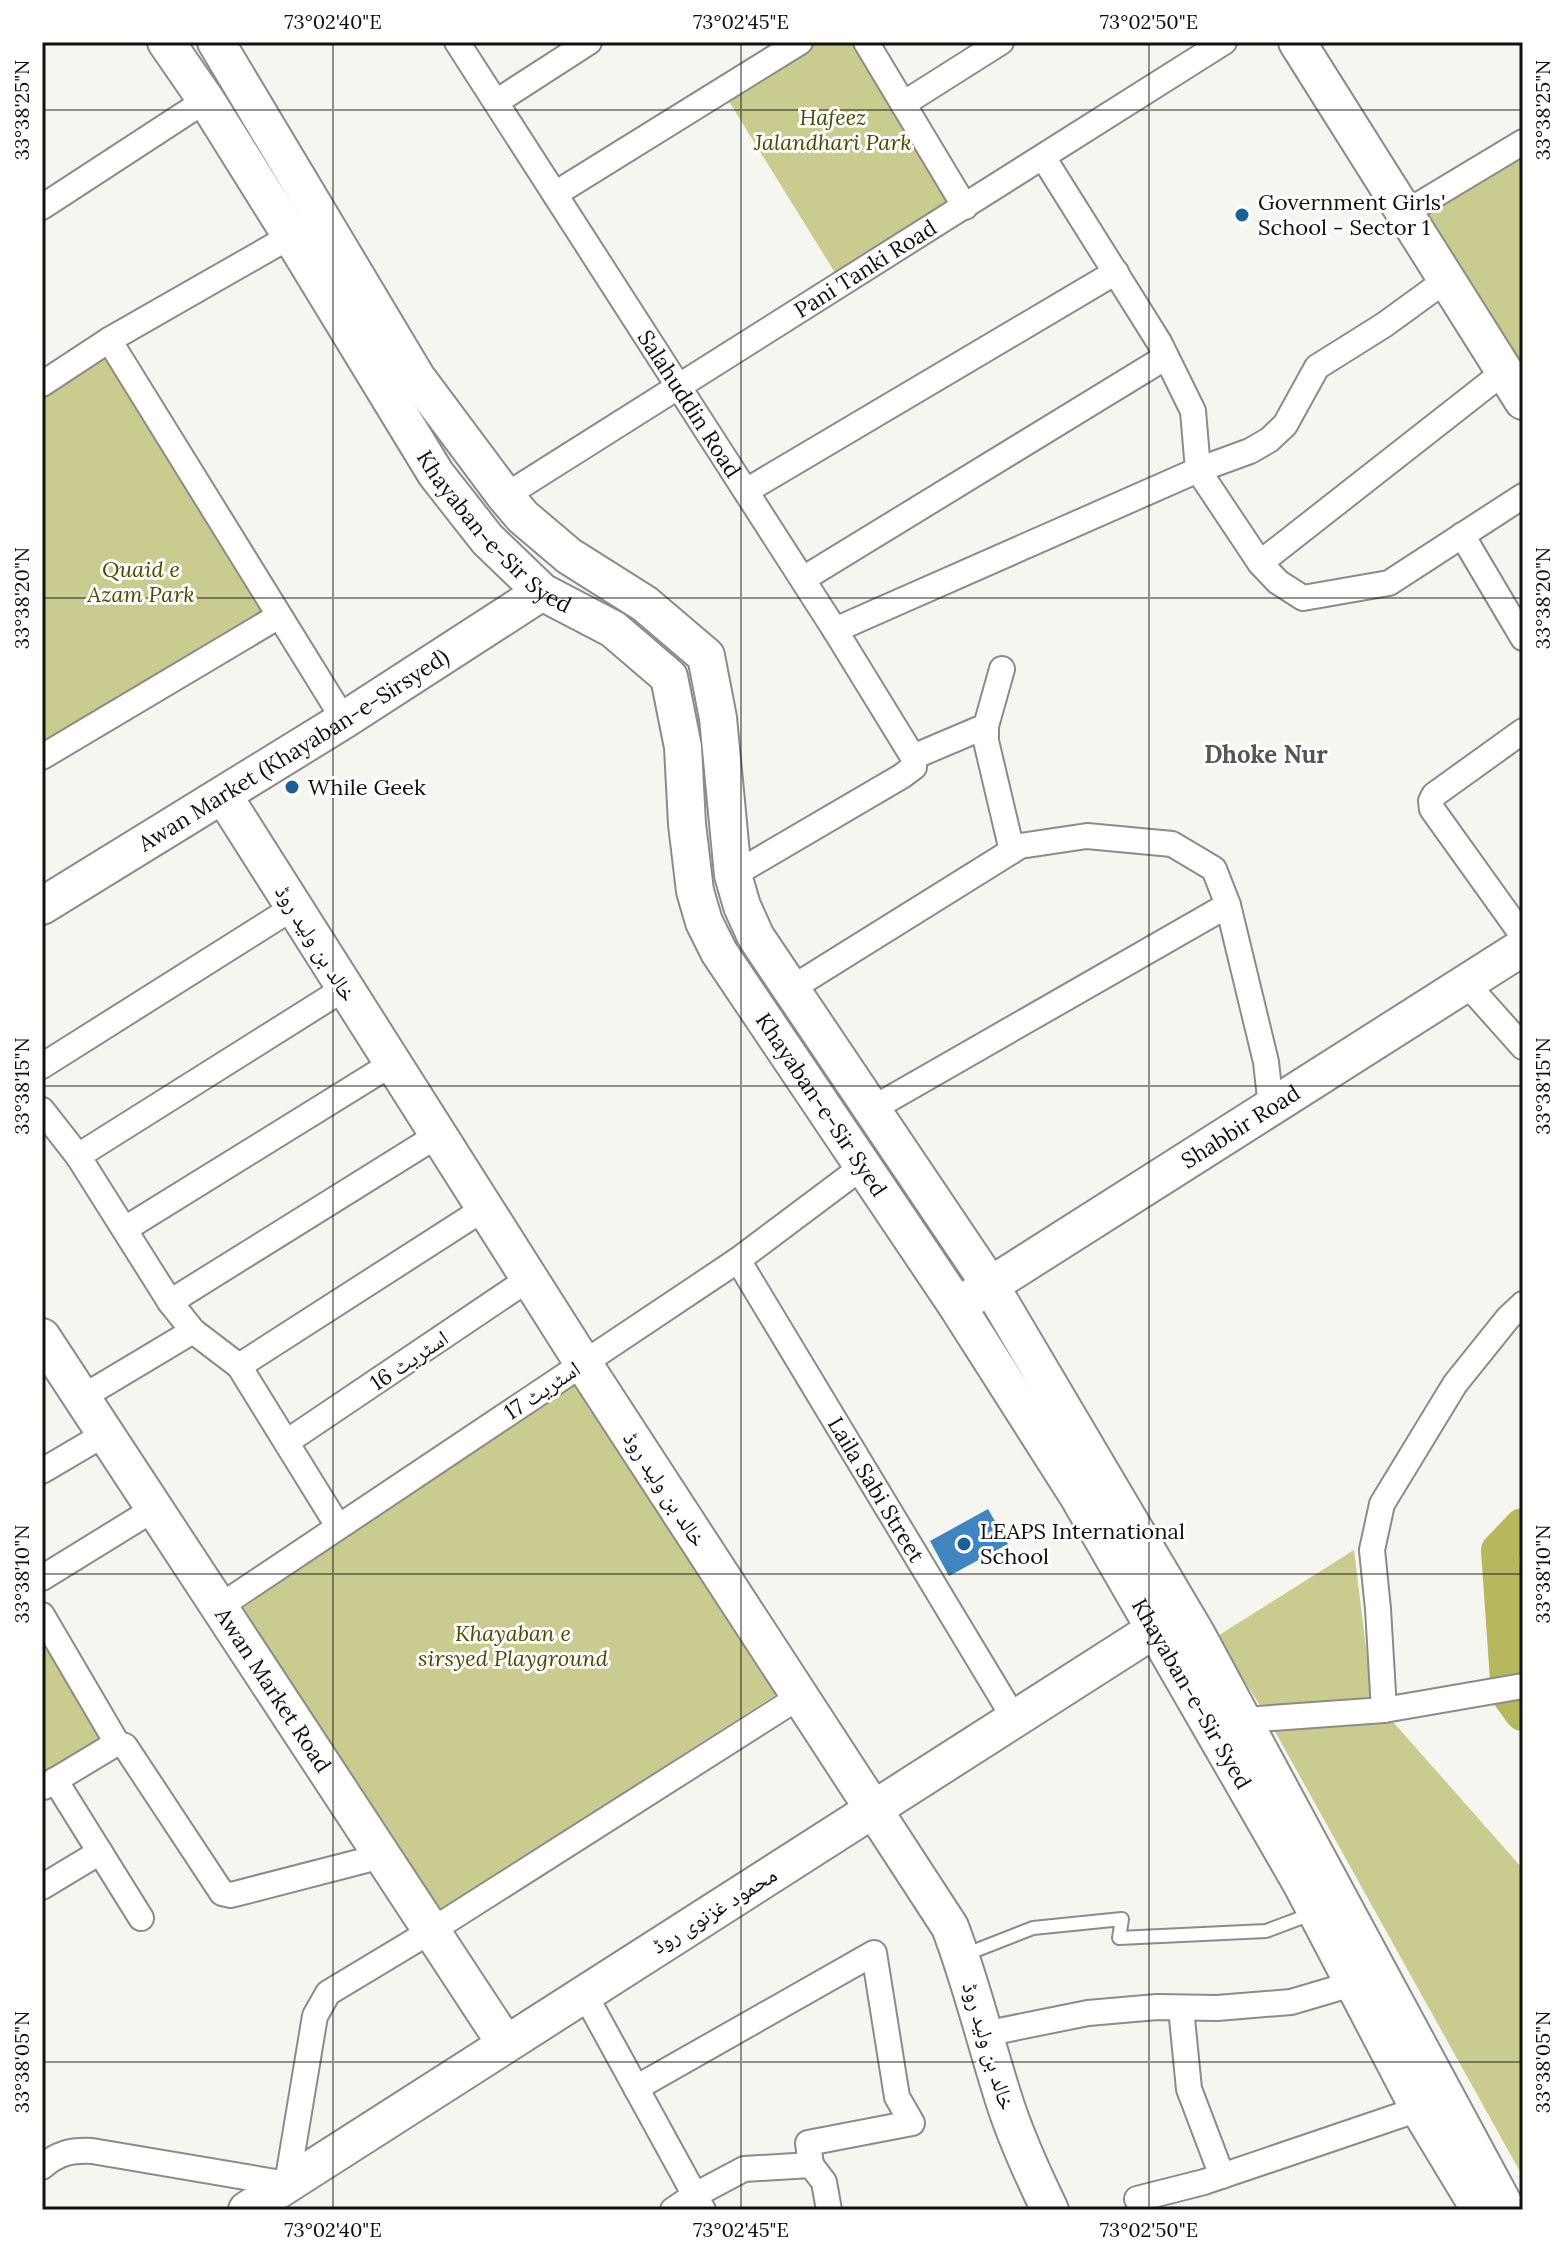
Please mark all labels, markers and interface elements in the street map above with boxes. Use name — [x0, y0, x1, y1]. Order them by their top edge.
text: 73°02'40"E — [284, 9, 382, 34]
text: 73°02'45"E — [693, 9, 789, 34]
text: 73°02'50"E — [1100, 9, 1198, 34]
text: 33°38'25"N — [9, 60, 34, 160]
text: 33°38'25"N — [1530, 60, 1555, 160]
park label: Hafeez Jalandhari Park — [753, 103, 912, 156]
place label: Government Girls' School - Sector 1 — [1258, 188, 1445, 241]
marker: Government Girls' School - Sector 1 — [1233, 206, 1251, 224]
street label: Pani Tanki Road — [789, 213, 942, 324]
street label: Salahuddin Road — [632, 325, 747, 483]
street label: Khayaban-e-Sir Syed — [411, 445, 576, 619]
text: 33°38'20"N — [9, 547, 34, 649]
text: 33°38'20"N — [1530, 547, 1555, 649]
park label: Quaid e Azam Park — [86, 555, 195, 608]
street label: Awan Market (Khayaban-e-Sirsyed) — [132, 642, 454, 858]
district label: Dhoke Nur — [1204, 739, 1328, 770]
place label: While Geek — [308, 773, 426, 801]
marker: While Geek — [283, 778, 301, 796]
street label: خالد بن ولید روڈ — [269, 880, 363, 1006]
street label: Khayaban-e-Sir Syed — [750, 1007, 893, 1202]
text: 33°38'15"N — [9, 1037, 34, 1135]
text: 33°38'15"N — [1530, 1037, 1555, 1135]
street label: Shabbir Road — [1176, 1078, 1305, 1175]
street label: اسٹریٹ 16 — [364, 1324, 454, 1396]
street label: اسٹریٹ 17 — [499, 1354, 585, 1426]
street label: Laila Sabi Street — [822, 1412, 931, 1568]
street label: خالد بن ولید روڈ — [617, 1426, 713, 1552]
place label: LEAPS International School — [980, 1517, 1185, 1570]
text: 33°38'10"N — [9, 1525, 34, 1623]
text: 33°38'10"N — [1530, 1525, 1555, 1623]
marker: LEAPS International School — [955, 1535, 973, 1553]
street label: Khayaban-e-Sir Syed — [1126, 1593, 1258, 1794]
street label: Awan Market Road — [209, 1601, 338, 1777]
park label: Khayaban e sirsyed Playground — [418, 1619, 609, 1672]
street label: محمود غزنوی روڈ — [646, 1860, 782, 1960]
street label: خالد بن ولید روڈ — [956, 1979, 1022, 2113]
text: 33°38'05"N — [9, 2011, 34, 2113]
text: 33°38'05"N — [1530, 2011, 1555, 2113]
text: 73°02'40"E — [284, 2217, 382, 2242]
text: 73°02'45"E — [693, 2217, 789, 2242]
text: 73°02'50"E — [1100, 2217, 1198, 2242]

